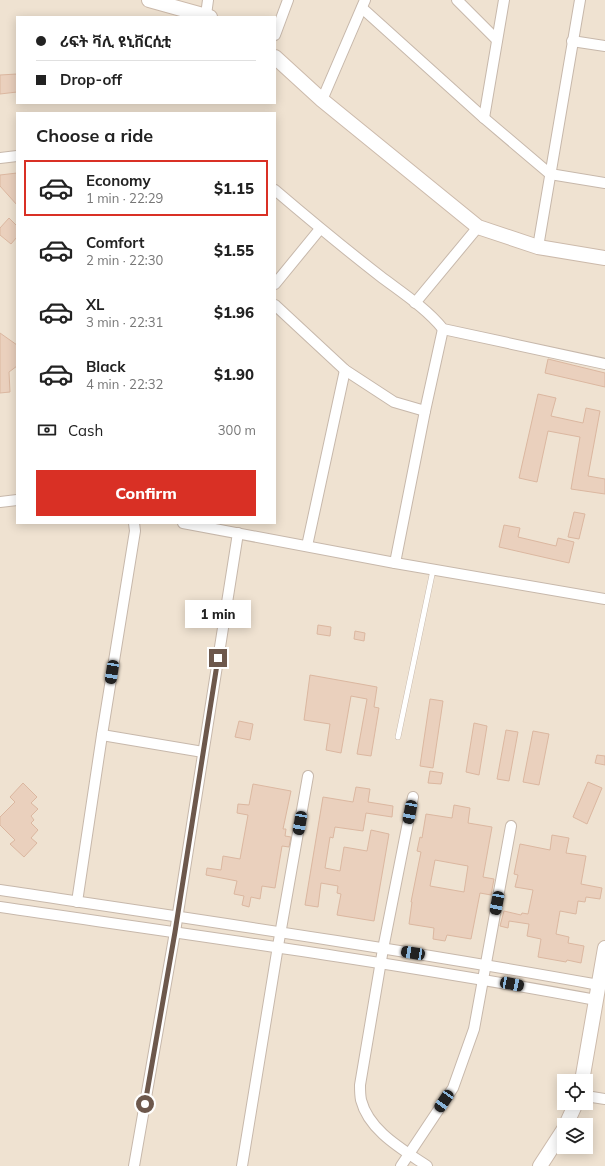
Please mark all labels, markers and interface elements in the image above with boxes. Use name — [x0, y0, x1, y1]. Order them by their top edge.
text: ሪፍት ቫሊ ዩኒቨርሲቲ — [60, 32, 171, 51]
text: Drop-off — [60, 70, 122, 89]
text: Choose a ride — [36, 124, 153, 147]
icon: car — [38, 170, 74, 206]
text: Economy — [86, 171, 151, 190]
text: $1.15 — [214, 179, 254, 198]
text: 1 min · 22:29 — [86, 190, 163, 206]
icon: car — [38, 232, 74, 268]
text: Comfort — [86, 233, 144, 252]
text: $1.55 — [214, 241, 254, 260]
text: 2 min · 22:30 — [86, 252, 163, 268]
icon: car — [38, 294, 74, 330]
text: XL — [86, 295, 104, 314]
text: $1.96 — [214, 303, 254, 322]
text: 3 min · 22:31 — [86, 314, 163, 330]
icon: car — [38, 356, 74, 392]
text: Black — [86, 357, 125, 376]
text: $1.90 — [214, 365, 254, 384]
text: 4 min · 22:32 — [86, 376, 163, 392]
icon: cash — [36, 419, 58, 441]
text: Cash — [68, 421, 103, 440]
text: 300 m — [218, 422, 256, 438]
button: Confirm — [36, 470, 256, 516]
callout: 1 min — [185, 600, 251, 628]
text: 1 min — [201, 606, 235, 622]
route end — [209, 649, 227, 667]
car — [104, 659, 120, 685]
car — [402, 799, 418, 825]
car — [292, 810, 308, 836]
car — [489, 890, 505, 916]
car — [400, 945, 426, 961]
car — [499, 976, 525, 992]
map controls — [557, 1074, 593, 1154]
button: locate — [557, 1074, 593, 1110]
car — [432, 1088, 456, 1114]
route start — [136, 1095, 154, 1113]
button: layers — [557, 1118, 593, 1154]

